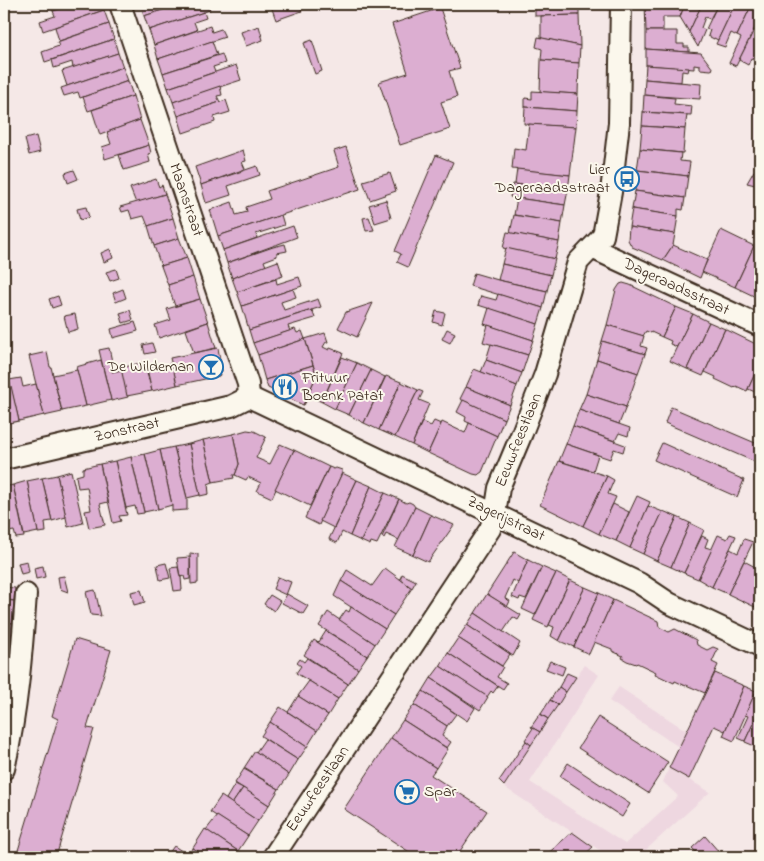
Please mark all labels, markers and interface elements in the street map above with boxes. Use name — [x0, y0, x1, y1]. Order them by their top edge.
place label: Lier Dageraadsstraat — [494, 158, 611, 200]
street label: Maanstraat — [162, 160, 210, 240]
bus stop icon: Lier Dageraadsstraat — [614, 166, 640, 192]
street label: Dageraadsstraat — [618, 251, 734, 322]
bar icon: De Wildeman — [198, 354, 224, 380]
place label: De Wildeman — [106, 355, 194, 379]
place label: Frituur Boenk Patat — [301, 366, 384, 408]
restaurant icon: Frituur Boenk Patat — [272, 374, 298, 400]
street label: Eeuwfeestlaan — [489, 389, 549, 491]
street label: Zonstraat — [92, 411, 163, 449]
street label: Zagerijstraat — [463, 490, 550, 549]
street label: Eeuwfeestlaan — [280, 741, 356, 837]
supermarket icon: Spar — [394, 779, 420, 805]
place label: Spar — [424, 780, 457, 804]

